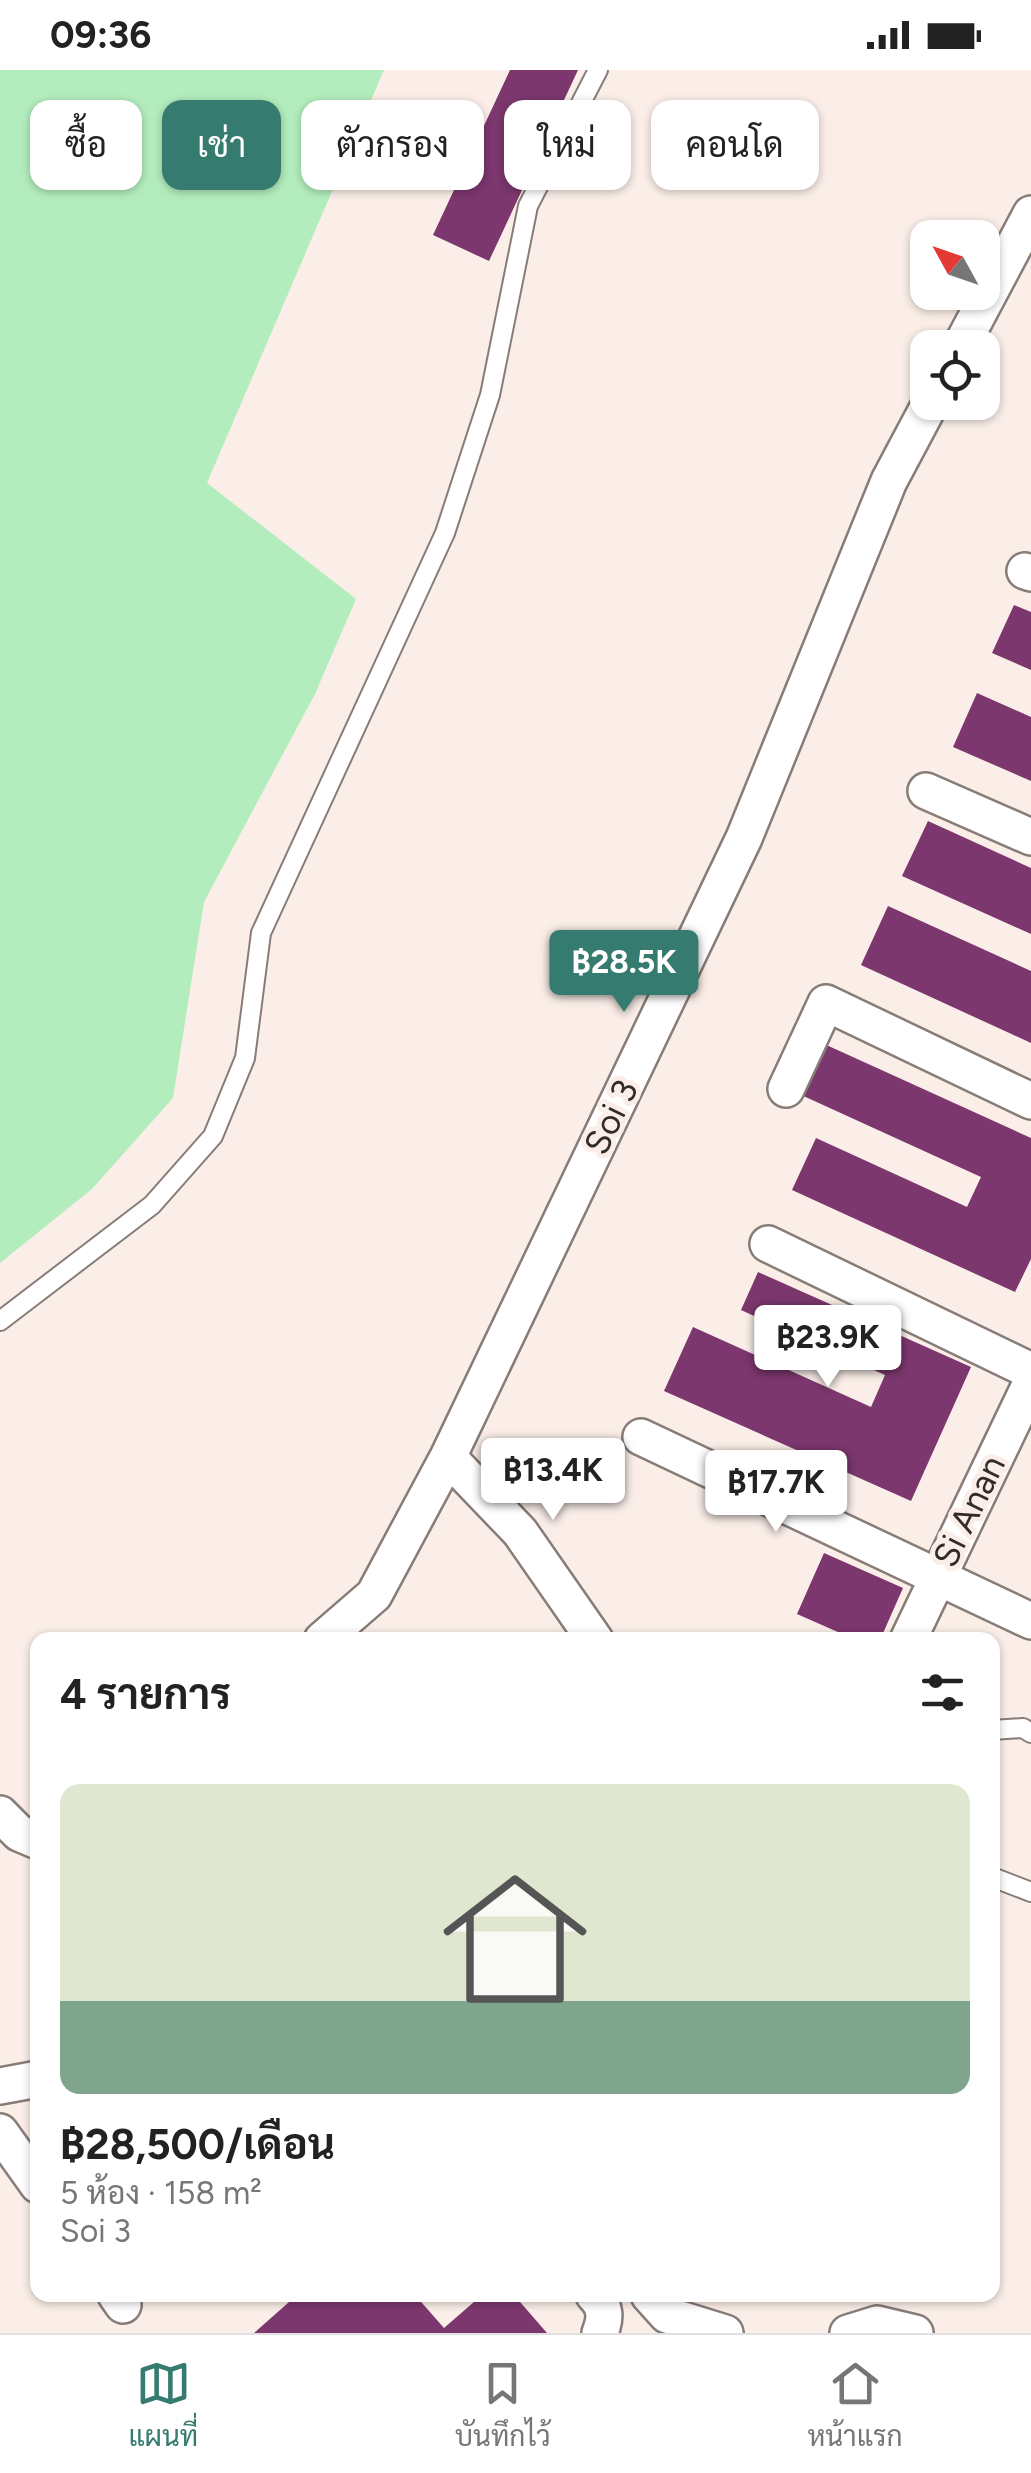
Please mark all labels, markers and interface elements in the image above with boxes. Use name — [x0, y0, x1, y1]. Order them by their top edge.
text: 09:36 — [50, 12, 151, 58]
chip: ซื้อ — [30, 100, 142, 190]
chip: เช่า — [162, 100, 281, 190]
chip: ตัวกรอง — [301, 100, 484, 190]
chip: ใหม่ — [504, 100, 631, 190]
chip: คอนโด — [651, 100, 819, 190]
north arrow — [910, 220, 1000, 310]
map controls — [910, 220, 1000, 420]
button: locate — [910, 330, 1000, 420]
pin: ฿28.5K — [543, 930, 705, 1015]
text: ฿28.5K — [571, 943, 677, 981]
street label: Soi 3 — [575, 1073, 647, 1161]
pin: ฿23.9K — [747, 1305, 909, 1390]
text: ฿23.9K — [776, 1318, 880, 1356]
pin: ฿13.4K — [472, 1438, 634, 1523]
street label: Si Anan — [924, 1448, 1014, 1574]
pin: ฿17.7K — [695, 1450, 857, 1535]
text: ฿13.4K — [503, 1451, 603, 1489]
text: ฿17.7K — [727, 1463, 825, 1501]
icon: filters — [915, 1665, 970, 1720]
text: 4 รายการ — [60, 1669, 231, 1720]
icon: home — [425, 1849, 605, 2029]
text: ฿28,500/เดือน — [60, 2119, 335, 2170]
text: 5 ห้อง · 158 m² — [60, 2174, 262, 2212]
text: Soi 3 — [60, 2212, 131, 2250]
tab: แผนที่ — [128, 2356, 198, 2453]
tab: บันทึกไว้ — [455, 2356, 551, 2453]
tab: หน้าแรก — [807, 2356, 903, 2453]

